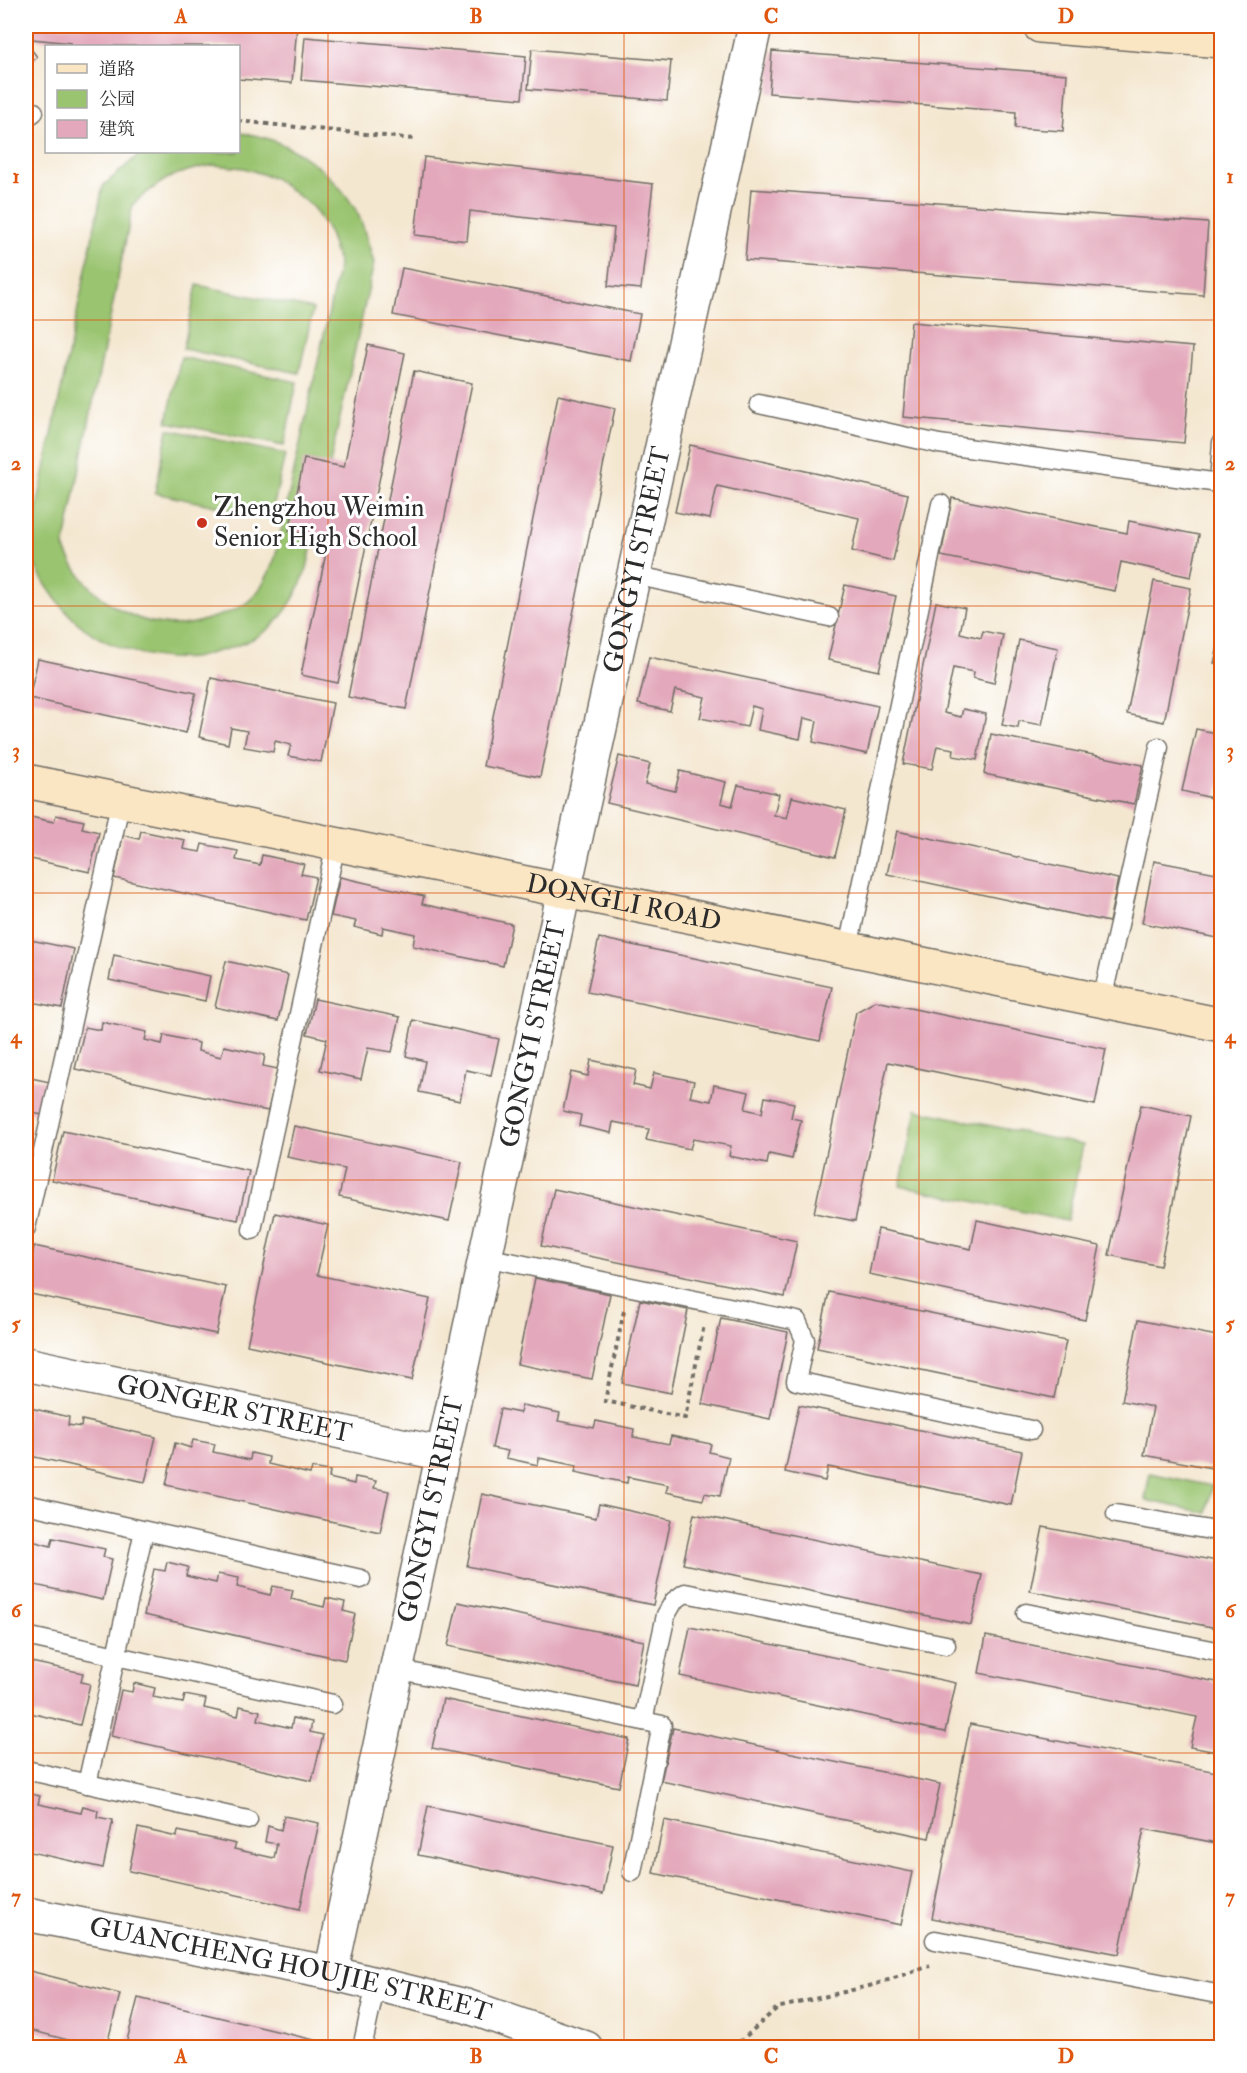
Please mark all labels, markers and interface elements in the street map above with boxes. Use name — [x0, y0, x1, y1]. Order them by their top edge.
text: A — [174, 4, 188, 29]
text: B — [469, 4, 483, 29]
text: C — [764, 4, 778, 29]
text: D — [1058, 4, 1074, 29]
legend — [45, 45, 240, 153]
text: 道路 — [99, 58, 135, 81]
text: 公园 — [99, 88, 135, 111]
text: 建筑 — [99, 118, 135, 141]
text: 1 — [12, 164, 20, 189]
text: 1 — [1226, 164, 1234, 189]
street label: GONGYI STREET — [597, 444, 678, 676]
text: 2 — [11, 451, 21, 476]
text: 2 — [1225, 451, 1235, 476]
place label: Zhengzhou Weimin Senior High School — [214, 492, 424, 554]
marker: Zhengzhou Weimin Senior High School — [195, 516, 209, 530]
text: 3 — [12, 738, 20, 763]
text: 3 — [1226, 738, 1234, 763]
street label: DONGLI ROAD — [523, 867, 724, 938]
street label: GONGYI STREET — [493, 918, 573, 1151]
text: 4 — [10, 1024, 23, 1049]
text: 4 — [1224, 1024, 1237, 1049]
text: 5 — [12, 1311, 22, 1336]
text: 5 — [1226, 1311, 1236, 1336]
street label: GONGER STREET — [114, 1368, 355, 1450]
street label: GONGYI STREET — [391, 1393, 471, 1626]
text: 6 — [11, 1598, 23, 1623]
text: 6 — [1225, 1598, 1237, 1623]
text: 7 — [11, 1884, 21, 1909]
text: 7 — [1225, 1884, 1235, 1909]
street label: GUANCHENG HOUJIE STREET — [87, 1911, 495, 2030]
text: A — [174, 2044, 188, 2069]
text: B — [469, 2044, 483, 2069]
text: C — [764, 2044, 778, 2069]
text: D — [1058, 2044, 1074, 2069]

